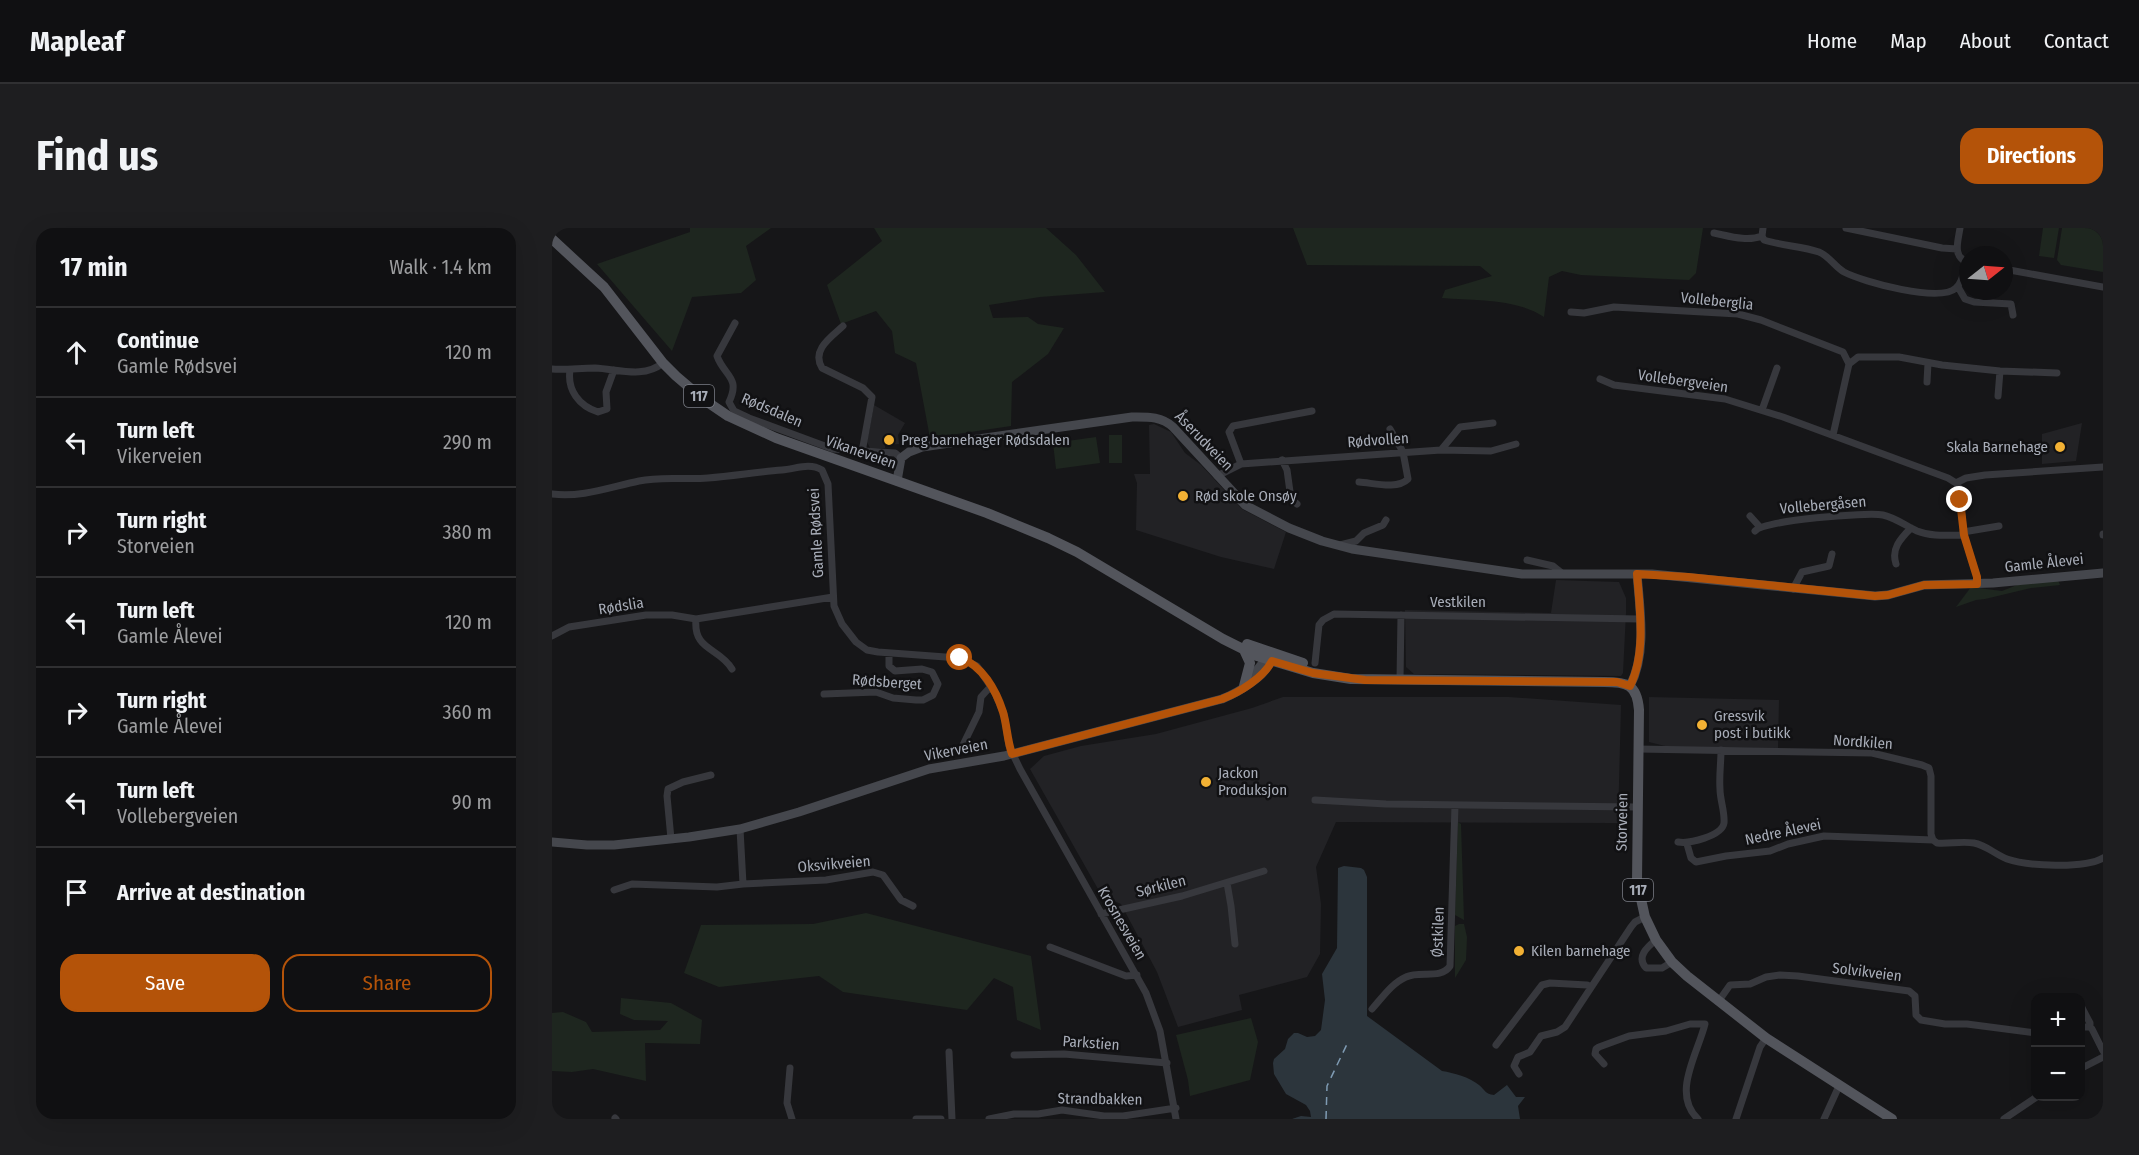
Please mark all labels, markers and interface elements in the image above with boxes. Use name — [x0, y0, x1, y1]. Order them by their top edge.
text: Mapleaf — [30, 25, 124, 58]
text: Home — [1807, 28, 1857, 54]
text: Map — [1890, 28, 1927, 54]
text: About — [1960, 28, 2011, 54]
text: Contact — [2044, 28, 2109, 54]
button: Directions — [1960, 128, 2103, 184]
text: Find us — [36, 131, 158, 181]
north arrow — [1959, 246, 2013, 300]
text: 17 min — [60, 252, 128, 283]
text: Walk · 1.4 km — [389, 255, 492, 279]
street label: Volleberglia — [1680, 288, 1754, 314]
text: Continue — [117, 327, 199, 354]
icon: ahead — [60, 336, 93, 369]
text: 120 m — [445, 340, 492, 364]
text: Gamle Rødsvei — [117, 354, 237, 378]
street label: Vollebergveien — [1637, 366, 1729, 396]
road number: 117 — [684, 385, 714, 407]
street label: Rødsdalen — [739, 389, 805, 431]
street label: Åserudveien — [1171, 407, 1237, 475]
text: Turn left — [117, 417, 195, 444]
icon: left — [60, 426, 93, 459]
street label: Rødvollen — [1347, 429, 1409, 451]
text: 290 m — [443, 430, 492, 454]
street label: Vikaneveien — [823, 431, 899, 473]
place label: Preg barnehager Rødsdalen — [901, 431, 1070, 449]
marker: Preg barnehager Rødsdalen — [882, 433, 896, 447]
place label: Skala Barnehage — [1946, 438, 2048, 456]
marker: Skala Barnehage — [2053, 440, 2067, 454]
text: Vikerveien — [117, 444, 202, 468]
route end — [1946, 486, 1972, 512]
street label: Gamle Rødsvei — [805, 487, 827, 579]
place label: Rød skole Onsøy — [1195, 487, 1297, 505]
marker: Rød skole Onsøy — [1176, 489, 1190, 503]
street label: Vollebergåsen — [1779, 492, 1867, 518]
text: Turn right — [117, 507, 206, 534]
icon: right — [60, 516, 93, 549]
text: 380 m — [442, 520, 492, 544]
text: Storveien — [117, 534, 195, 558]
street label: Gamle Ålevei — [2004, 550, 2084, 576]
street label: Vestkilen — [1430, 593, 1486, 611]
street label: Rødslia — [597, 594, 645, 618]
text: Turn left — [117, 597, 195, 624]
icon: left — [60, 606, 93, 639]
text: 120 m — [445, 610, 492, 634]
text: Gamle Ålevei — [117, 624, 223, 648]
route start — [946, 644, 972, 670]
street label: Rødsberget — [852, 671, 923, 693]
text: Turn right — [117, 687, 206, 714]
icon: right — [60, 696, 93, 729]
text: 360 m — [443, 700, 492, 724]
place label: Gressvik post i butikk — [1714, 707, 1791, 742]
text: Gamle Ålevei — [117, 714, 223, 738]
marker: Gressvik post i butikk — [1695, 718, 1709, 732]
street label: Nordkilen — [1833, 731, 1893, 753]
street label: Vikerveien — [923, 735, 989, 765]
place label: Jackon Produksjon — [1218, 764, 1287, 799]
marker: Jackon Produksjon — [1199, 775, 1213, 789]
text: Turn left — [117, 777, 195, 804]
icon: left — [60, 786, 93, 819]
text: 90 m — [452, 790, 492, 814]
street label: Storveien — [1612, 793, 1632, 851]
text: Vollebergveien — [117, 804, 238, 828]
street label: Nedre Ålevei — [1743, 815, 1823, 849]
street label: Oksvikveien — [797, 852, 871, 876]
street label: Sørkilen — [1134, 871, 1188, 901]
icon: arrive — [60, 876, 93, 909]
text: Arrive at destination — [117, 879, 305, 906]
road number: 117 — [1623, 879, 1653, 901]
street label: Krosnesveien — [1094, 883, 1150, 963]
street label: Østkilen — [1428, 906, 1448, 958]
place label: Kilen barnehage — [1531, 942, 1631, 960]
marker: Kilen barnehage — [1512, 944, 1526, 958]
button: Save — [60, 954, 270, 1012]
button: Share — [282, 954, 492, 1012]
street label: Solvikveien — [1831, 959, 1903, 985]
map controls — [2031, 993, 2085, 1101]
button: + — [2031, 993, 2085, 1047]
street label: Parkstien — [1062, 1032, 1120, 1054]
button: − — [2031, 1047, 2085, 1101]
street label: Strandbakken — [1057, 1089, 1143, 1109]

